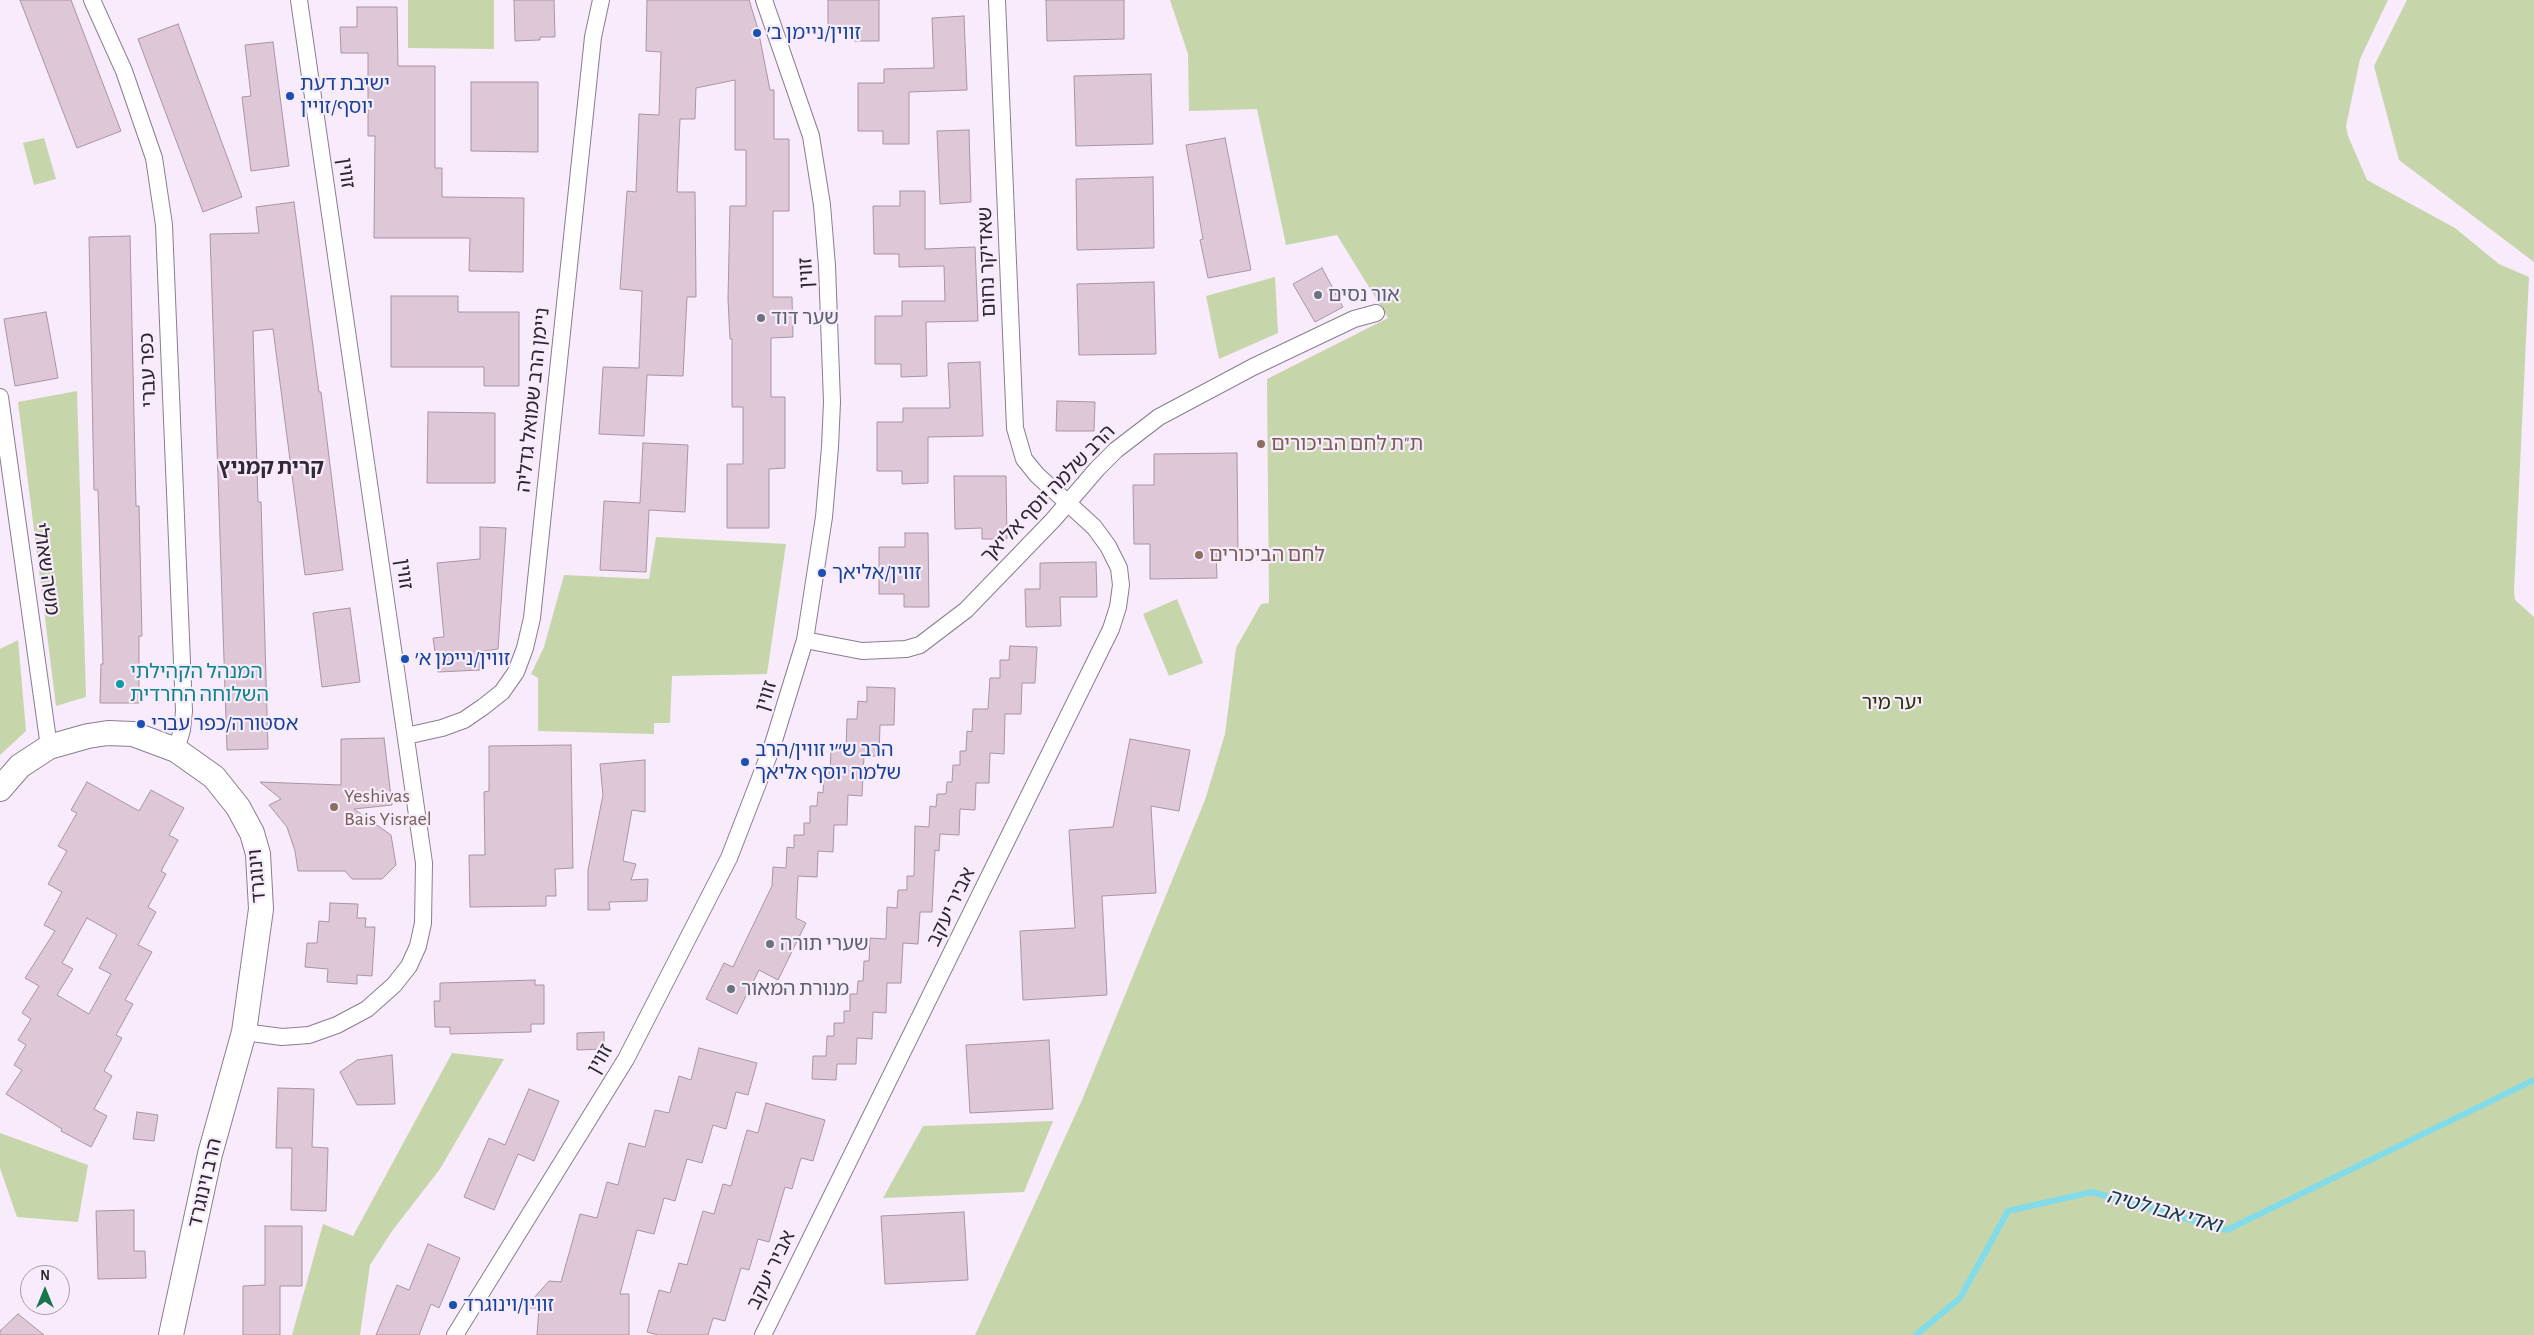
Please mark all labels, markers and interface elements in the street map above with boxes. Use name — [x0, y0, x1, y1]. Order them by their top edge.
place label: זווין/ניימן ב׳ — [767, 21, 861, 45]
marker: זווין/ניימן ב׳ — [751, 27, 763, 39]
place label: ישיבת דעת יוסף/זויין — [300, 72, 390, 119]
marker: ישיבת דעת יוסף/זויין — [284, 90, 296, 102]
street label: זווין — [332, 156, 360, 190]
street label: שאדיקר נחום — [973, 206, 1001, 318]
street label: זווין — [793, 257, 819, 289]
place label: אור נסים — [1328, 283, 1400, 307]
marker: אור נסים — [1312, 289, 1324, 301]
street label: ניימן הרב שמואל גדליה — [511, 306, 555, 494]
place label: שער דוד — [771, 306, 839, 330]
marker: שער דוד — [755, 312, 767, 324]
street label: כפר עברי — [135, 332, 161, 408]
street label: הרב שלמה יוסף אליאך — [976, 420, 1120, 568]
place label: ת"ת לחם הביכורים — [1271, 432, 1423, 456]
marker: ת"ת לחם הביכורים — [1255, 438, 1267, 450]
district label: קרית קמניץ — [218, 455, 324, 481]
street label: משה שאולי — [28, 521, 64, 617]
place label: לחם הביכורים — [1209, 543, 1325, 567]
marker: לחם הביכורים — [1193, 549, 1205, 561]
street label: זווין — [390, 557, 418, 591]
place label: זווין/אליאך — [832, 561, 921, 585]
marker: זווין/אליאך — [816, 567, 828, 579]
place label: זווין/ניימן א׳ — [415, 647, 510, 671]
marker: זווין/ניימן א׳ — [399, 653, 411, 665]
place label: המנהל הקהילתי השלוחה החרדית — [130, 660, 269, 707]
street label: זווין — [750, 677, 782, 715]
marker: המנהל הקהילתי השלוחה החרדית — [114, 678, 126, 690]
park label: יער מיר — [1862, 691, 1922, 715]
place label: אסטורה/כפר עברי — [151, 712, 298, 736]
marker: אסטורה/כפר עברי — [135, 718, 147, 730]
place label: הרב ש״י זווין/הרב שלמה יוסף אליאך — [755, 738, 901, 785]
marker: הרב ש״י זווין/הרב שלמה יוסף אליאך — [739, 756, 751, 768]
place label: Yeshivas Bais Yisrael — [344, 784, 432, 831]
marker: Yeshivas Bais Yisrael — [328, 801, 340, 813]
street label: וינוגרד — [243, 848, 271, 904]
street label: אביר יעקב — [922, 864, 980, 950]
place label: שערי תורה — [780, 932, 869, 956]
marker: שערי תורה — [764, 938, 776, 950]
place label: מנורת המאור — [741, 977, 849, 1001]
marker: מנורת המאור — [725, 983, 737, 995]
street label: זווין — [582, 1040, 618, 1078]
street label: הרב וינוגרד — [183, 1136, 227, 1230]
water label: ואדי אבו לטיה — [2104, 1184, 2224, 1238]
street label: אביר יעקב — [742, 1227, 800, 1313]
north arrow — [20, 1265, 70, 1315]
text: N — [40, 1269, 50, 1283]
place label: זווין/וינוגרד — [463, 1293, 554, 1317]
marker: זווין/וינוגרד — [447, 1299, 459, 1311]

